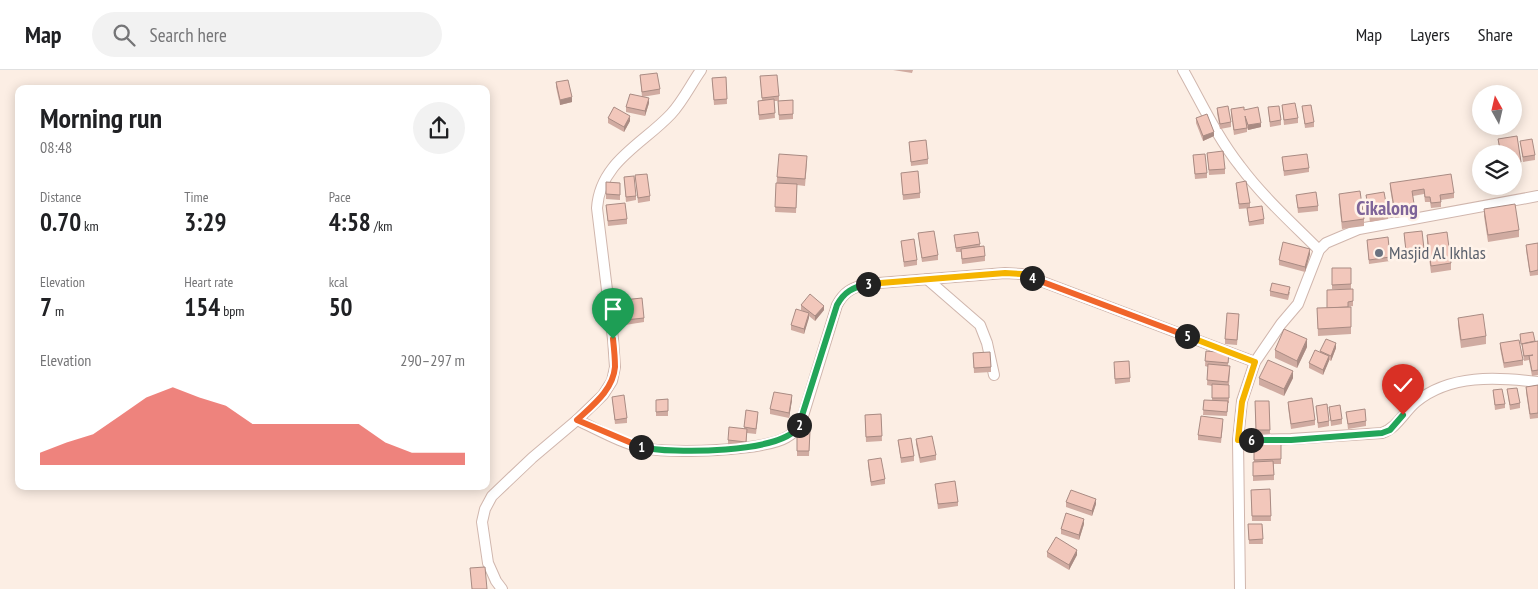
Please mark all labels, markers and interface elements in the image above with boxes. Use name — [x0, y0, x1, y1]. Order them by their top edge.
search box — [92, 12, 442, 57]
text: Map — [25, 19, 62, 50]
icon: search — [110, 21, 138, 49]
text: Search here — [150, 23, 227, 47]
text: Map — [1356, 23, 1382, 46]
text: Layers — [1410, 23, 1450, 46]
text: Share — [1478, 23, 1513, 46]
north arrow — [1472, 85, 1522, 135]
map controls — [1472, 85, 1522, 195]
text: Morning run — [40, 99, 162, 136]
button: share — [413, 102, 465, 154]
text: 08:48 — [40, 137, 72, 157]
button: layers — [1472, 145, 1522, 195]
text: Distance — [40, 188, 81, 206]
text: Time — [184, 188, 209, 206]
text: Pace — [329, 188, 351, 206]
district label: Cikalong — [1356, 195, 1418, 221]
text: 0.70 — [40, 206, 81, 238]
text: 3:29 — [184, 206, 226, 238]
text: 4:58 — [329, 206, 371, 238]
text: km — [81, 217, 99, 235]
text: /km — [371, 217, 392, 235]
place label: Masjid Al Ikhlas — [1389, 241, 1486, 264]
marker: Masjid Al Ikhlas — [1373, 247, 1385, 259]
pin: 4 — [1020, 266, 1044, 290]
text: 4 — [1029, 269, 1036, 287]
pin: 3 — [856, 272, 880, 296]
text: Elevation — [40, 273, 85, 291]
text: Heart rate — [184, 273, 233, 291]
text: kcal — [329, 273, 348, 291]
text: 3 — [865, 275, 872, 293]
pin — [592, 288, 634, 339]
text: 7 — [40, 291, 52, 323]
text: 154 — [184, 291, 220, 323]
text: 50 — [329, 291, 353, 323]
icon: arrive — [599, 295, 627, 323]
text: m — [52, 302, 64, 320]
text: bpm — [220, 302, 244, 320]
pin: 5 — [1174, 324, 1200, 348]
text: 5 — [1184, 327, 1191, 345]
text: Elevation — [40, 350, 91, 370]
text: 290–297 m — [400, 350, 465, 370]
pin — [1382, 364, 1424, 415]
icon: check — [1389, 371, 1417, 399]
pin: 2 — [786, 412, 812, 438]
text: 2 — [796, 416, 803, 434]
pin: 6 — [1238, 428, 1264, 452]
text: 6 — [1248, 431, 1255, 449]
pin: 1 — [628, 434, 654, 460]
text: 1 — [638, 438, 645, 456]

